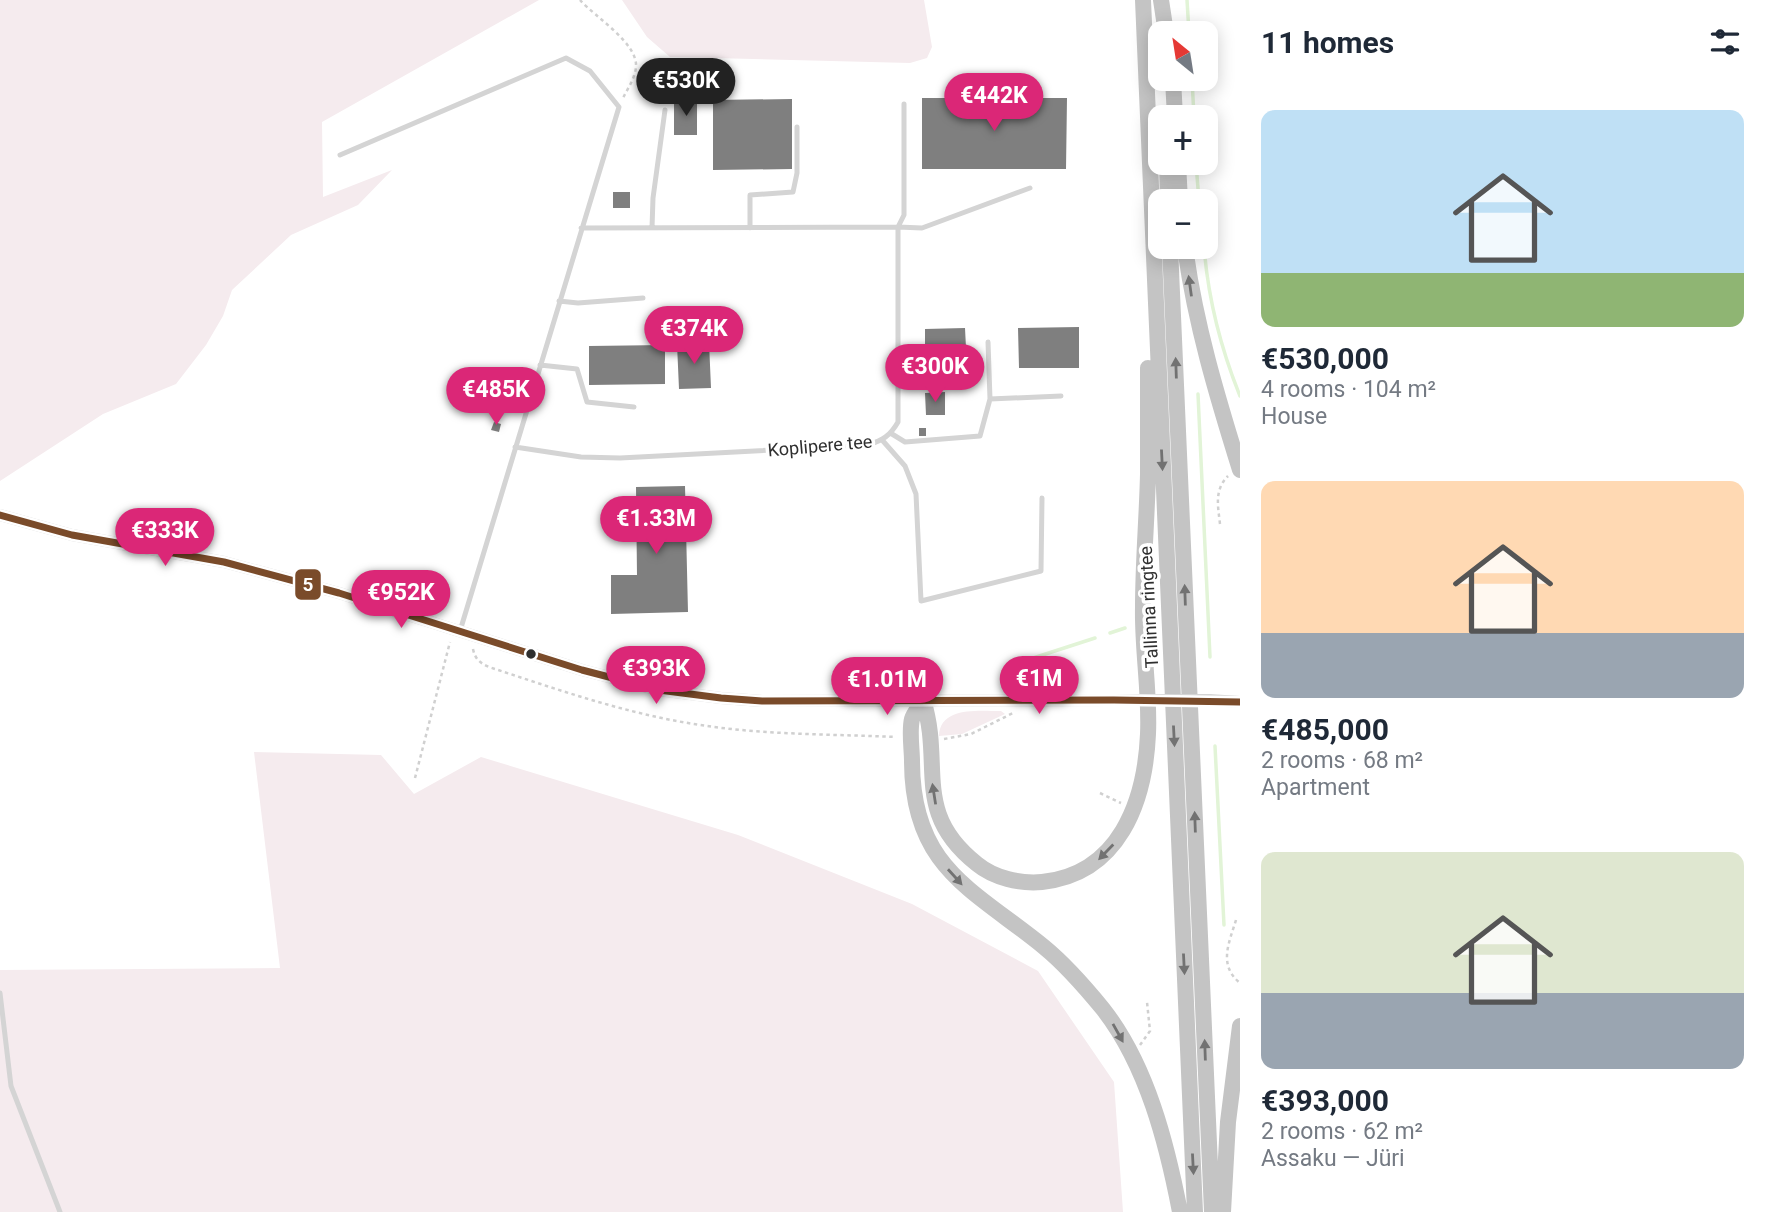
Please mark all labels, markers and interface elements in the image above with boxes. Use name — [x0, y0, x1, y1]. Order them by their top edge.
north arrow — [1148, 21, 1218, 91]
map controls — [1148, 21, 1218, 259]
icon: filters — [1706, 23, 1744, 61]
text: 11 homes — [1261, 25, 1394, 60]
pin: €530K — [637, 58, 735, 118]
text: €530K — [652, 67, 720, 94]
pin: €442K — [945, 74, 1043, 133]
text: €442K — [960, 82, 1028, 109]
button: + — [1148, 105, 1218, 175]
icon: home — [1440, 155, 1566, 281]
button: − — [1148, 189, 1218, 259]
one-way arrow — [1185, 274, 1196, 296]
pin: €374K — [645, 306, 743, 366]
text: €374K — [660, 315, 728, 342]
text: €530,000 — [1261, 341, 1389, 376]
pin: €300K — [886, 344, 984, 404]
text: €300K — [901, 353, 969, 380]
one-way arrow — [1170, 357, 1181, 379]
pin: €485K — [447, 368, 545, 427]
text: €485K — [462, 376, 530, 403]
text: 4 rooms · 104 m² — [1261, 376, 1436, 403]
text: House — [1261, 403, 1327, 430]
street label: Koplipere tee — [767, 430, 873, 461]
one-way arrow — [1156, 449, 1167, 471]
pin: €1.33M — [599, 496, 713, 556]
text: €1.33M — [616, 505, 696, 532]
pin: €333K — [116, 508, 214, 568]
text: €333K — [131, 517, 199, 544]
icon: home — [1440, 526, 1566, 652]
street label: Tallinna ringtee — [1135, 545, 1162, 669]
line badge: 5 — [294, 568, 322, 601]
pin: €952K — [352, 570, 450, 630]
text: 5 — [303, 573, 314, 596]
text: €952K — [367, 579, 435, 606]
one-way arrow — [1180, 584, 1191, 606]
pin: €393K — [607, 646, 705, 706]
unlabelled marker — [524, 647, 538, 661]
text: €393K — [622, 655, 690, 682]
pin: €1M — [1005, 656, 1073, 716]
pin: €1.01M — [830, 658, 944, 717]
text: €1M — [1016, 665, 1062, 692]
text: €1.01M — [847, 666, 927, 693]
text: €485,000 — [1261, 712, 1389, 747]
one-way arrow — [1169, 726, 1180, 748]
text: 2 rooms · 68 m² — [1261, 747, 1423, 774]
text: Apartment — [1261, 774, 1370, 801]
one-way arrow — [928, 783, 939, 805]
one-way arrow — [1190, 811, 1201, 833]
one-way arrow — [1098, 843, 1115, 860]
one-way arrow — [947, 868, 963, 886]
icon: home — [1440, 897, 1566, 1023]
one-way arrow — [1179, 953, 1190, 975]
one-way arrow — [1112, 1023, 1124, 1043]
one-way arrow — [1199, 1039, 1210, 1061]
text: €393,000 — [1261, 1083, 1389, 1118]
text: 2 rooms · 62 m² — [1261, 1118, 1423, 1145]
text: Assaku — Jüri — [1261, 1145, 1405, 1172]
one-way arrow — [1188, 1154, 1199, 1176]

